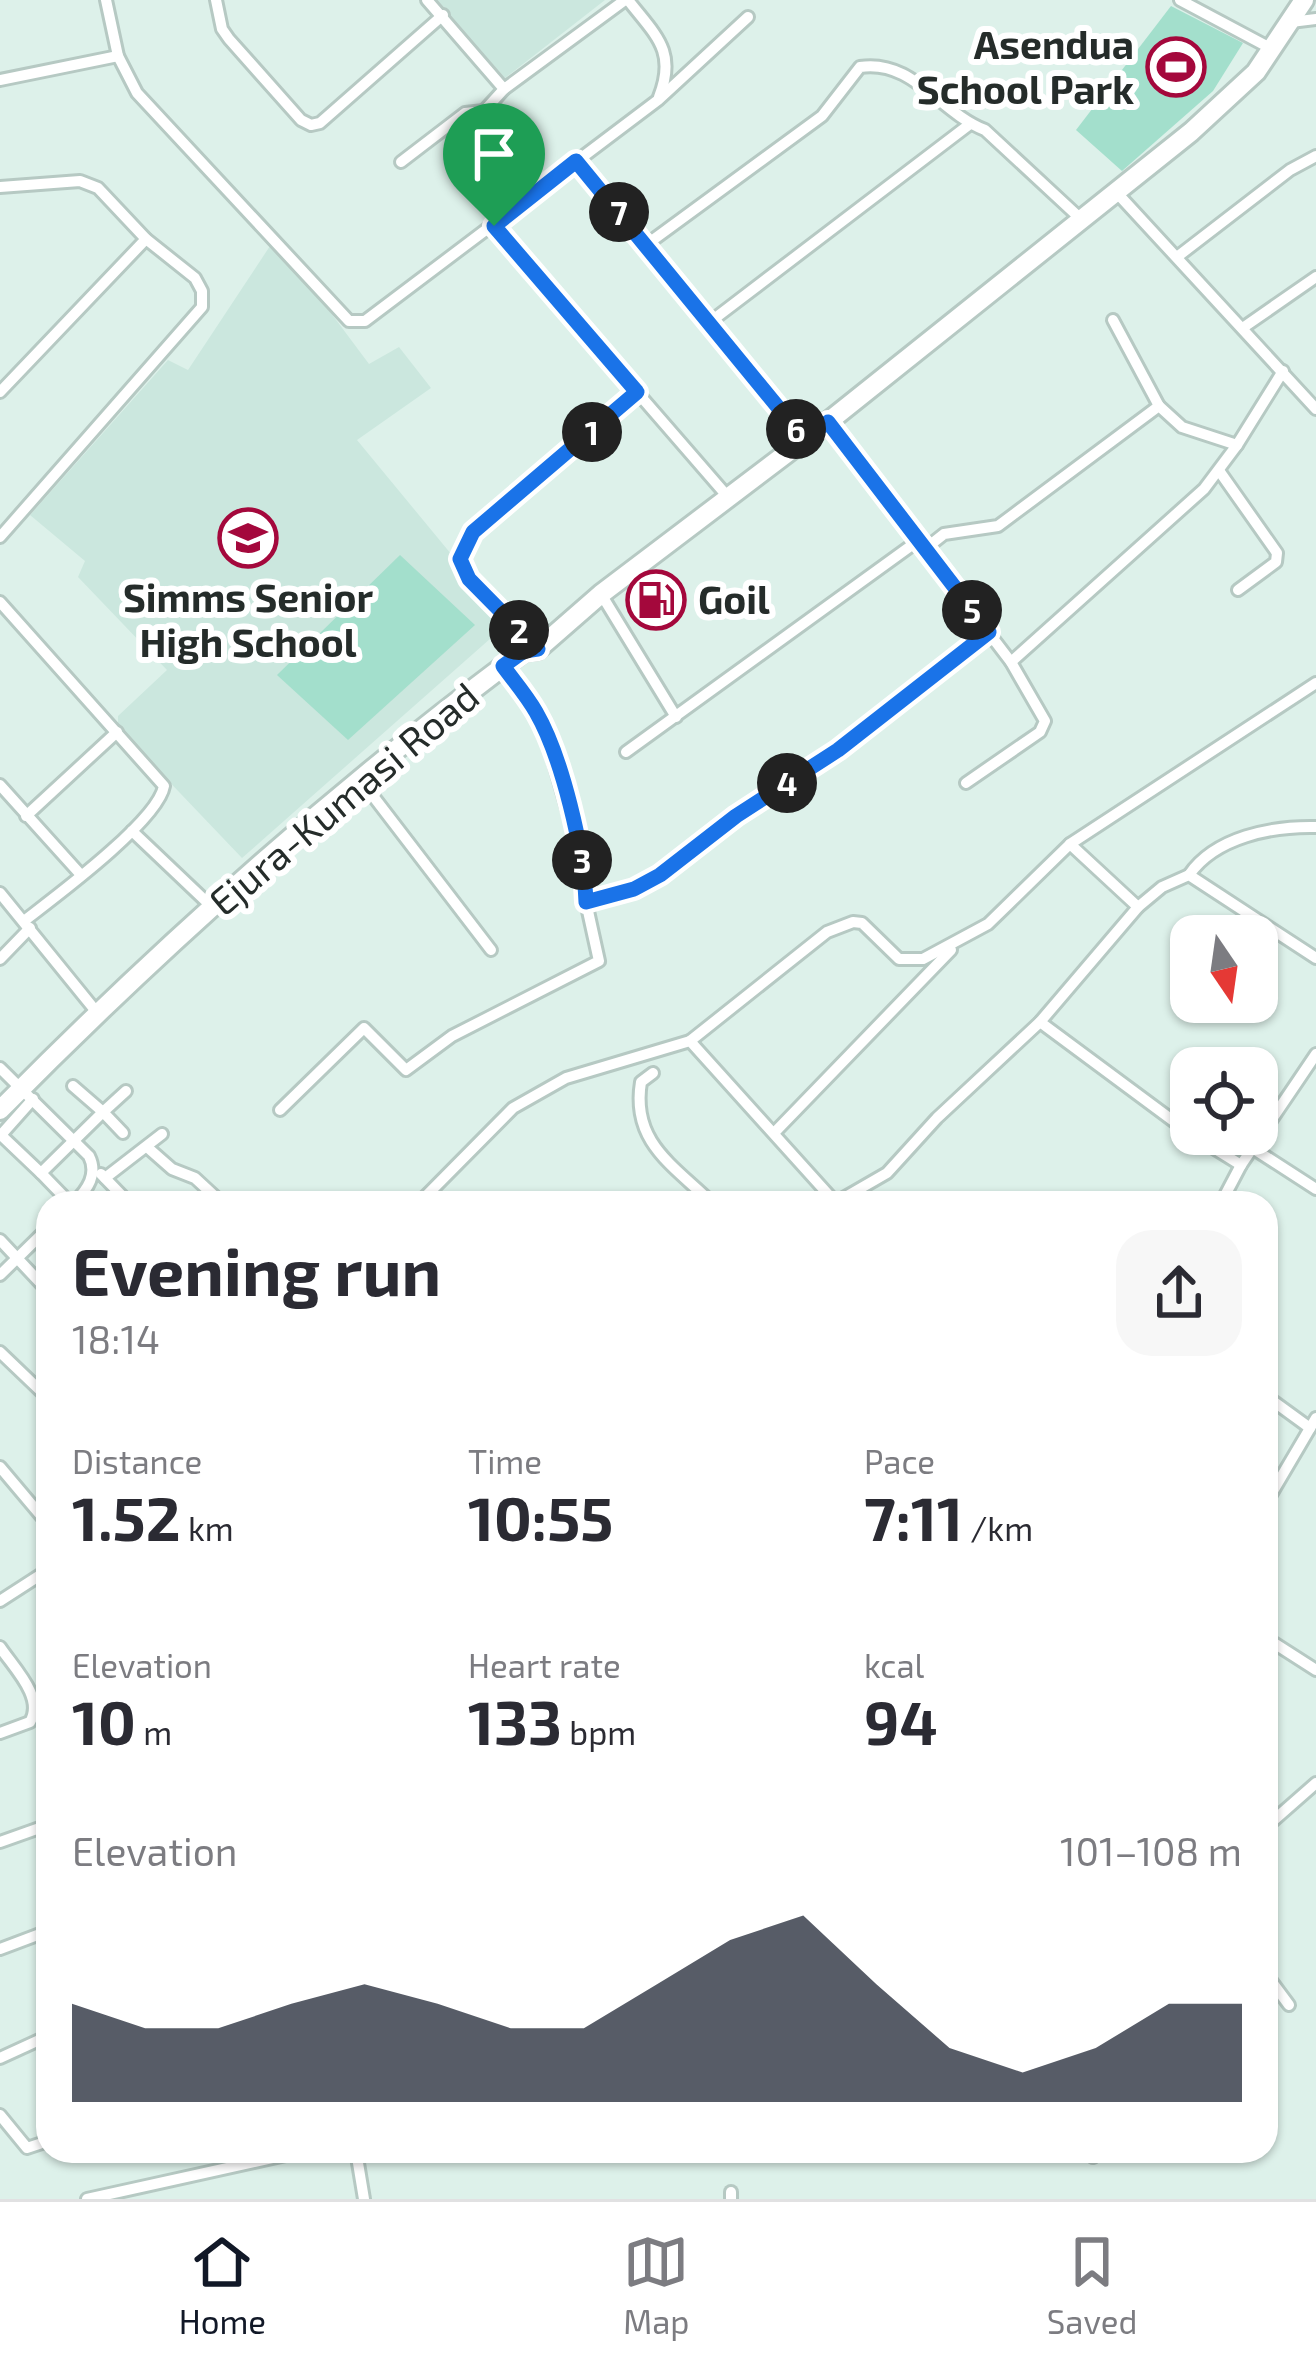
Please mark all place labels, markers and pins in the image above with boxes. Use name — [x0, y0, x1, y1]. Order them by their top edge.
place label: Asendua School Park — [917, 20, 1134, 112]
sports icon: Asendua School Park — [1145, 36, 1207, 98]
pin — [443, 103, 545, 226]
pin: 7 — [589, 182, 649, 242]
pin: 6 — [766, 399, 826, 459]
pin: 1 — [562, 402, 622, 462]
school or university icon: Simms Senior High School — [217, 507, 279, 569]
fuel station icon: Goil — [625, 569, 687, 631]
place label: Simms Senior High School — [123, 573, 373, 665]
place label: Goil — [698, 575, 770, 622]
pin: 5 — [942, 580, 1002, 640]
pin: 2 — [489, 600, 549, 660]
pin: 4 — [757, 753, 817, 813]
pin: 3 — [552, 830, 612, 890]

